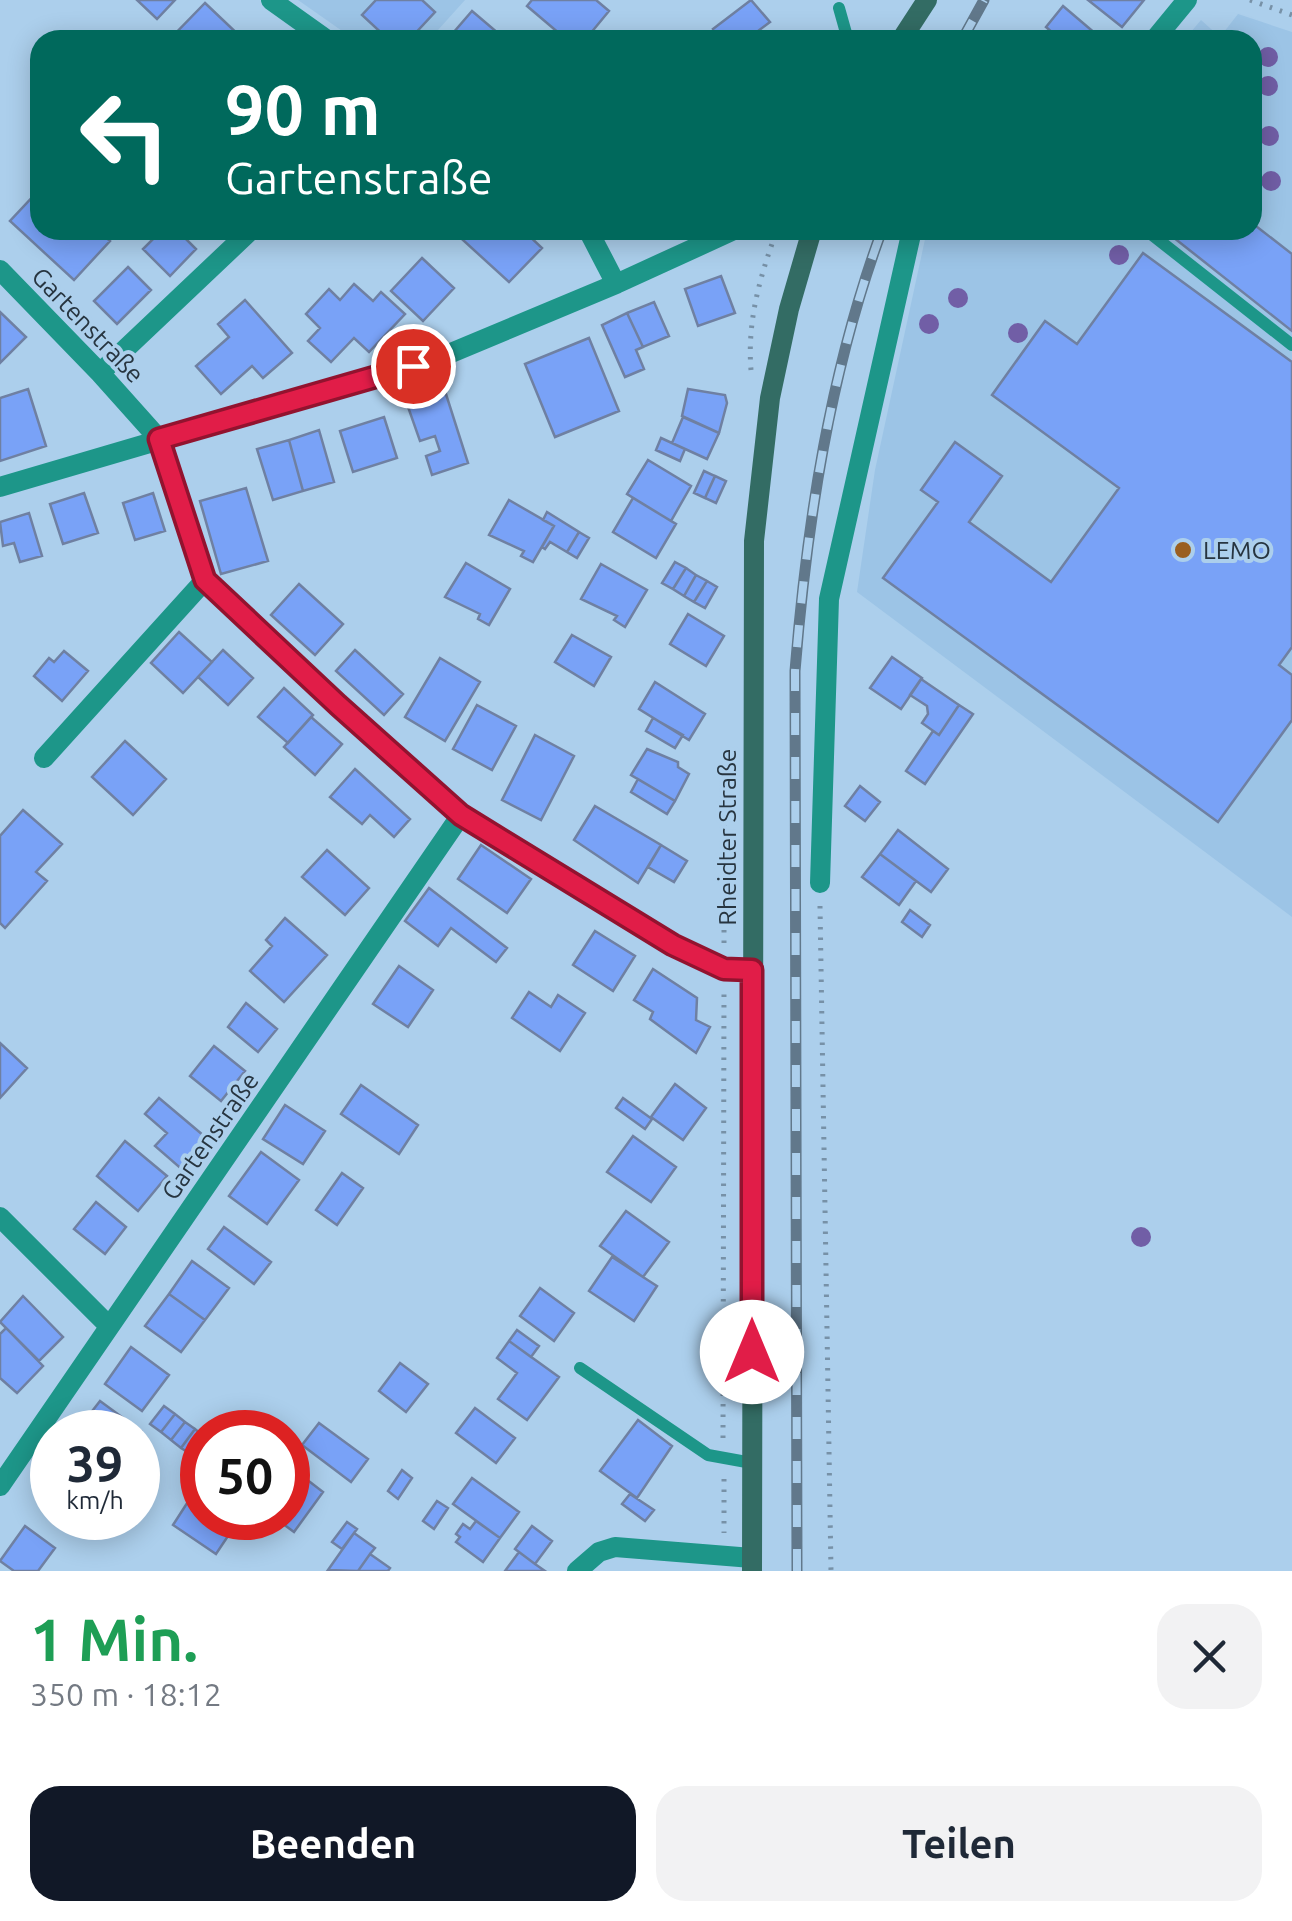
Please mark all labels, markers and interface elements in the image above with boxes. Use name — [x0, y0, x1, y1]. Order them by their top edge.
icon: left — [60, 70, 190, 200]
text: 90 m — [225, 70, 381, 148]
text: Gartenstraße — [225, 152, 492, 203]
street label: Gartenstraße — [26, 262, 150, 388]
pin — [371, 324, 456, 409]
icon: arrive — [386, 339, 441, 394]
place label: LEMO — [1203, 536, 1271, 564]
marker: LEMO — [1172, 539, 1194, 561]
street label: Rheidter Straße — [713, 748, 741, 926]
street label: Gartenstraße — [156, 1067, 264, 1205]
position arrow — [700, 1300, 804, 1404]
speed limit sign: 50 — [180, 1410, 310, 1540]
text: 39 — [67, 1435, 123, 1491]
text: km/h — [66, 1486, 124, 1514]
button: close — [1157, 1604, 1262, 1709]
text: 1 Min. — [30, 1605, 198, 1672]
text: 350 m · 18:12 — [30, 1676, 222, 1712]
button: Beenden — [30, 1786, 636, 1901]
button: Teilen — [656, 1786, 1262, 1901]

